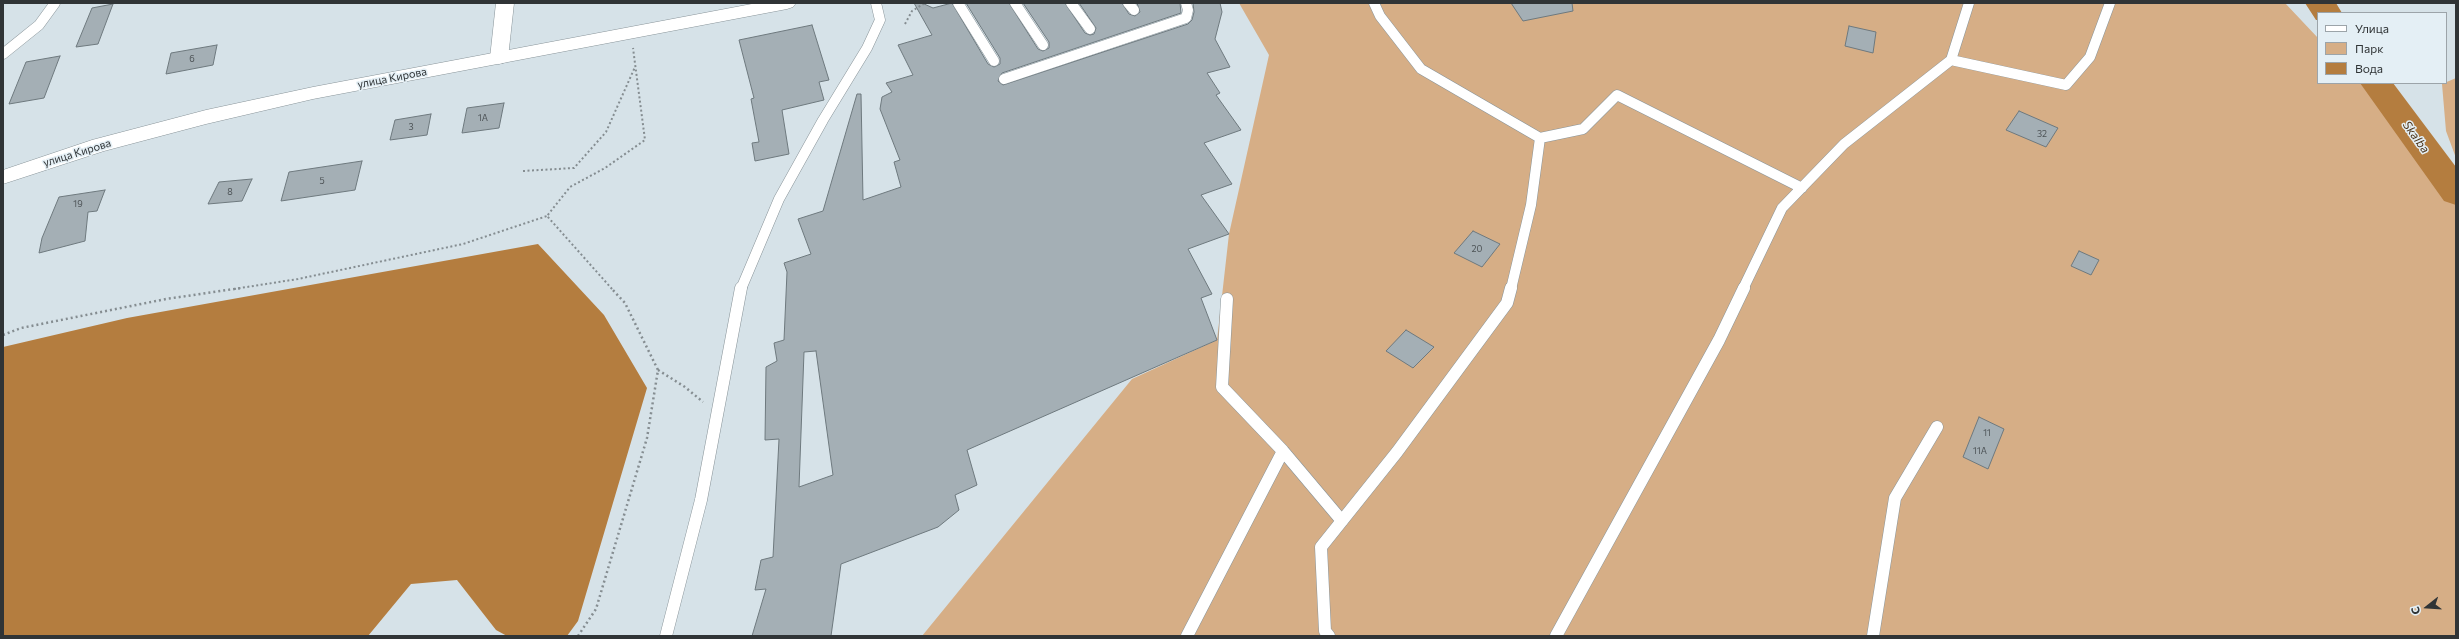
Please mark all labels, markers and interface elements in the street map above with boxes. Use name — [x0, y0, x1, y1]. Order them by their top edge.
legend — [2317, 12, 2447, 84]
text: Улица — [2355, 21, 2389, 35]
text: Парк — [2355, 41, 2384, 55]
house number: 6 — [189, 54, 195, 64]
text: Вода — [2355, 61, 2383, 75]
street label: улица Кирова — [356, 65, 428, 91]
house number: 1А — [478, 113, 488, 123]
water label: Skalba — [2400, 118, 2432, 156]
house number: 3 — [408, 122, 414, 132]
house number: 32 — [2037, 129, 2047, 139]
street label: улица Кирова — [41, 136, 113, 170]
house number: 5 — [319, 176, 325, 186]
house number: 8 — [227, 187, 233, 197]
house number: 19 — [73, 199, 83, 209]
house number: 20 — [1472, 244, 1482, 254]
house number: 11 — [1983, 428, 1991, 438]
house number: 11А — [1973, 446, 1987, 456]
north arrow — [2407, 587, 2447, 627]
text: С — [2408, 605, 2422, 616]

